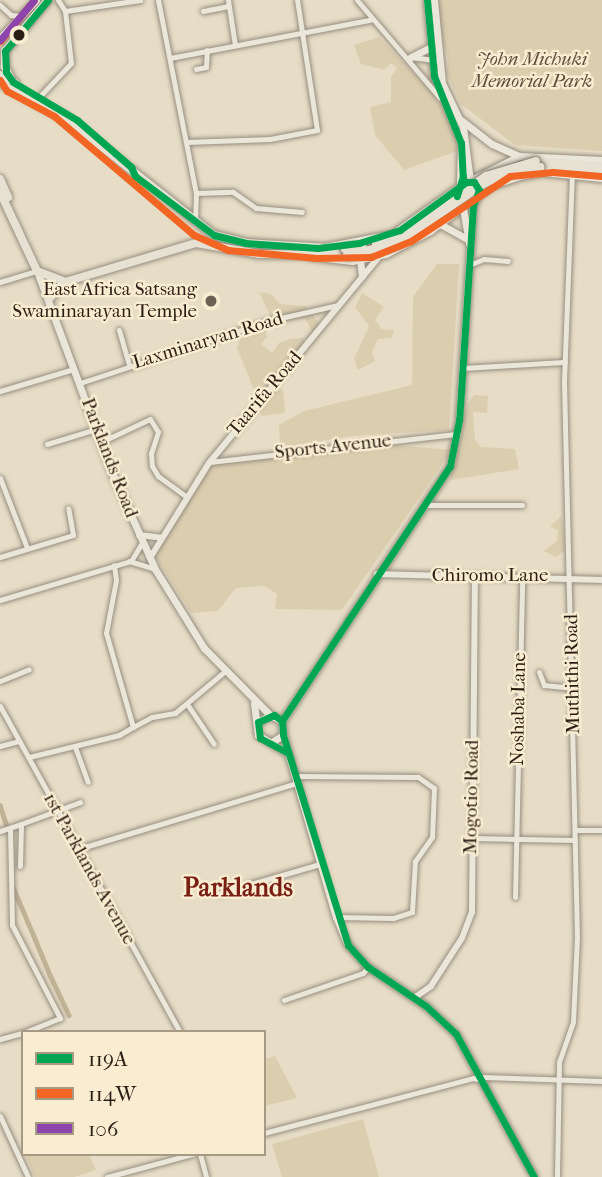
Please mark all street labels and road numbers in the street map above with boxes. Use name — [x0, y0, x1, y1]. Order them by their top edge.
street label: Laxminaryan Road — [130, 307, 286, 375]
street label: Taarifa Road — [223, 347, 307, 441]
street label: Parklands Road — [76, 395, 142, 521]
street label: Sports Avenue — [274, 430, 392, 464]
street label: Chiromo Lane — [432, 565, 548, 587]
street label: Muthithi Road — [561, 614, 585, 734]
street label: Noshaba Lane — [507, 652, 531, 766]
street label: Mogotio Road — [460, 739, 484, 855]
street label: 1st Parklands Avenue — [38, 789, 140, 949]

